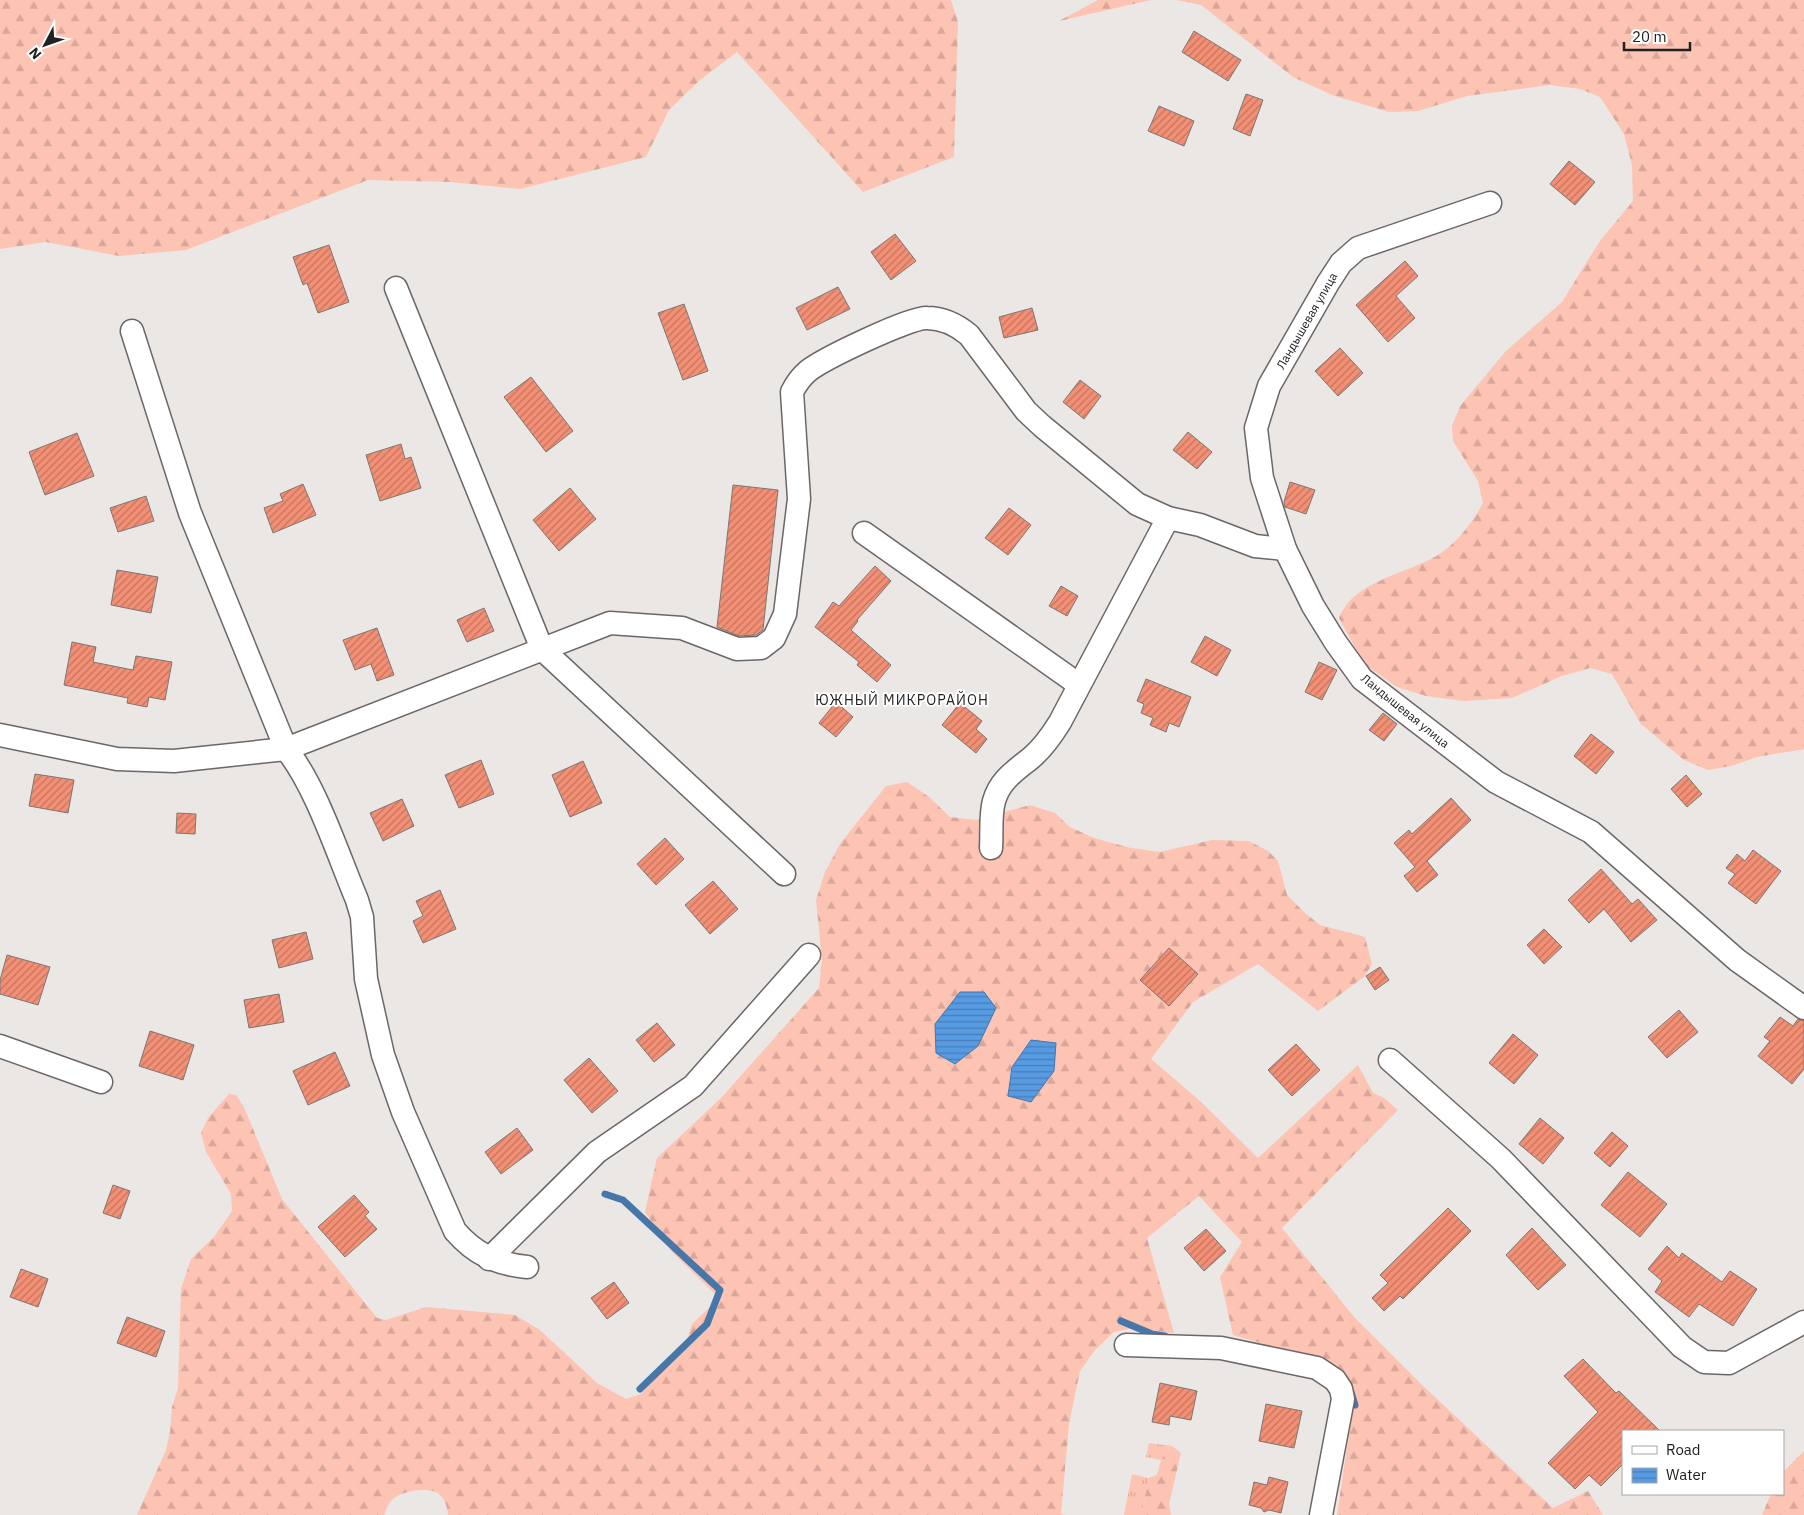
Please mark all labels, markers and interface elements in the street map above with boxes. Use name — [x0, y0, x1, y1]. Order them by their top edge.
north arrow — [20, 20, 70, 70]
scale bar — [1624, 20, 1690, 52]
text: 20 m — [1632, 27, 1667, 46]
text: N — [25, 44, 45, 63]
street label: Ландышевая улица — [1273, 269, 1341, 372]
street label: Ландышевая улица — [1358, 670, 1453, 751]
district label: ЮЖНЫЙ МИКРОРАЙОН — [815, 690, 989, 709]
legend — [1622, 1430, 1784, 1495]
text: Road — [1666, 1440, 1701, 1459]
text: Water — [1666, 1465, 1707, 1484]

